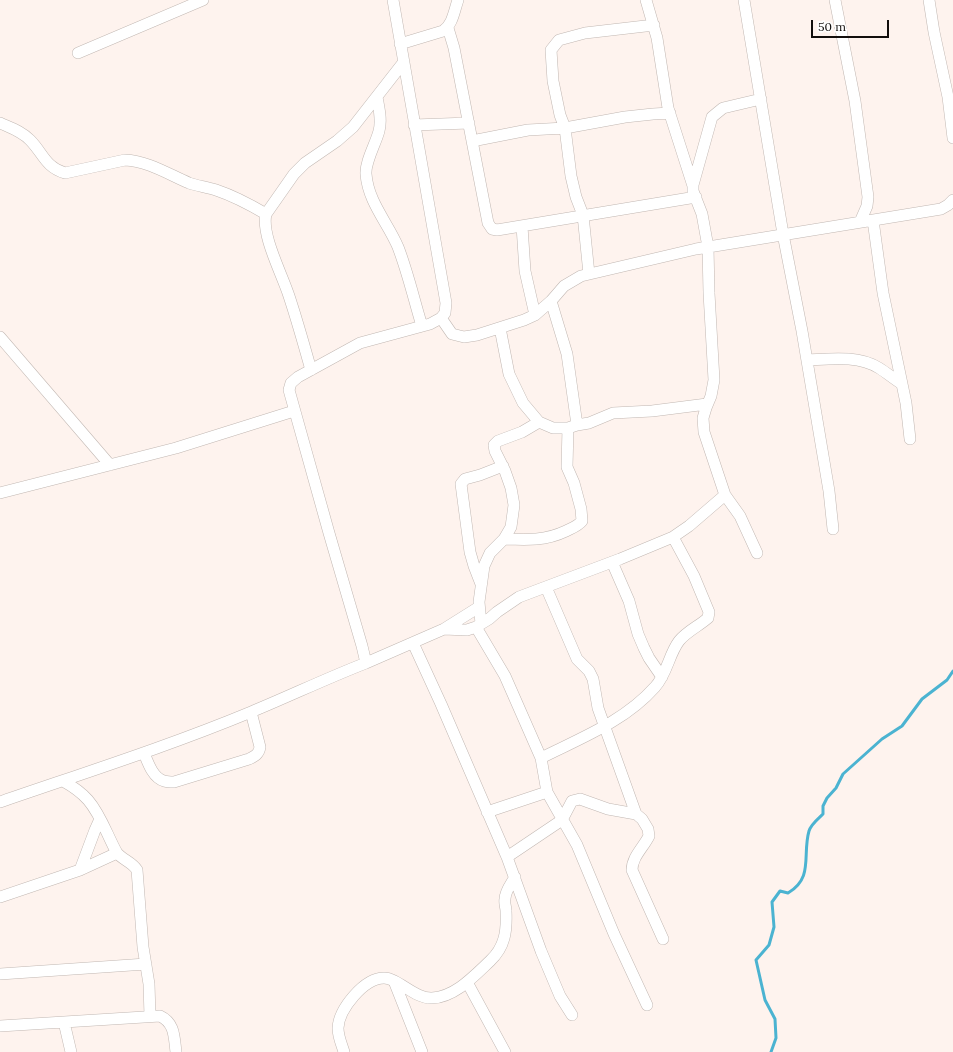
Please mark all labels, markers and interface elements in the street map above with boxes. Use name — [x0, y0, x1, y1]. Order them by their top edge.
scale bar — [813, 12, 891, 38]
text: 50 m — [818, 19, 846, 34]

